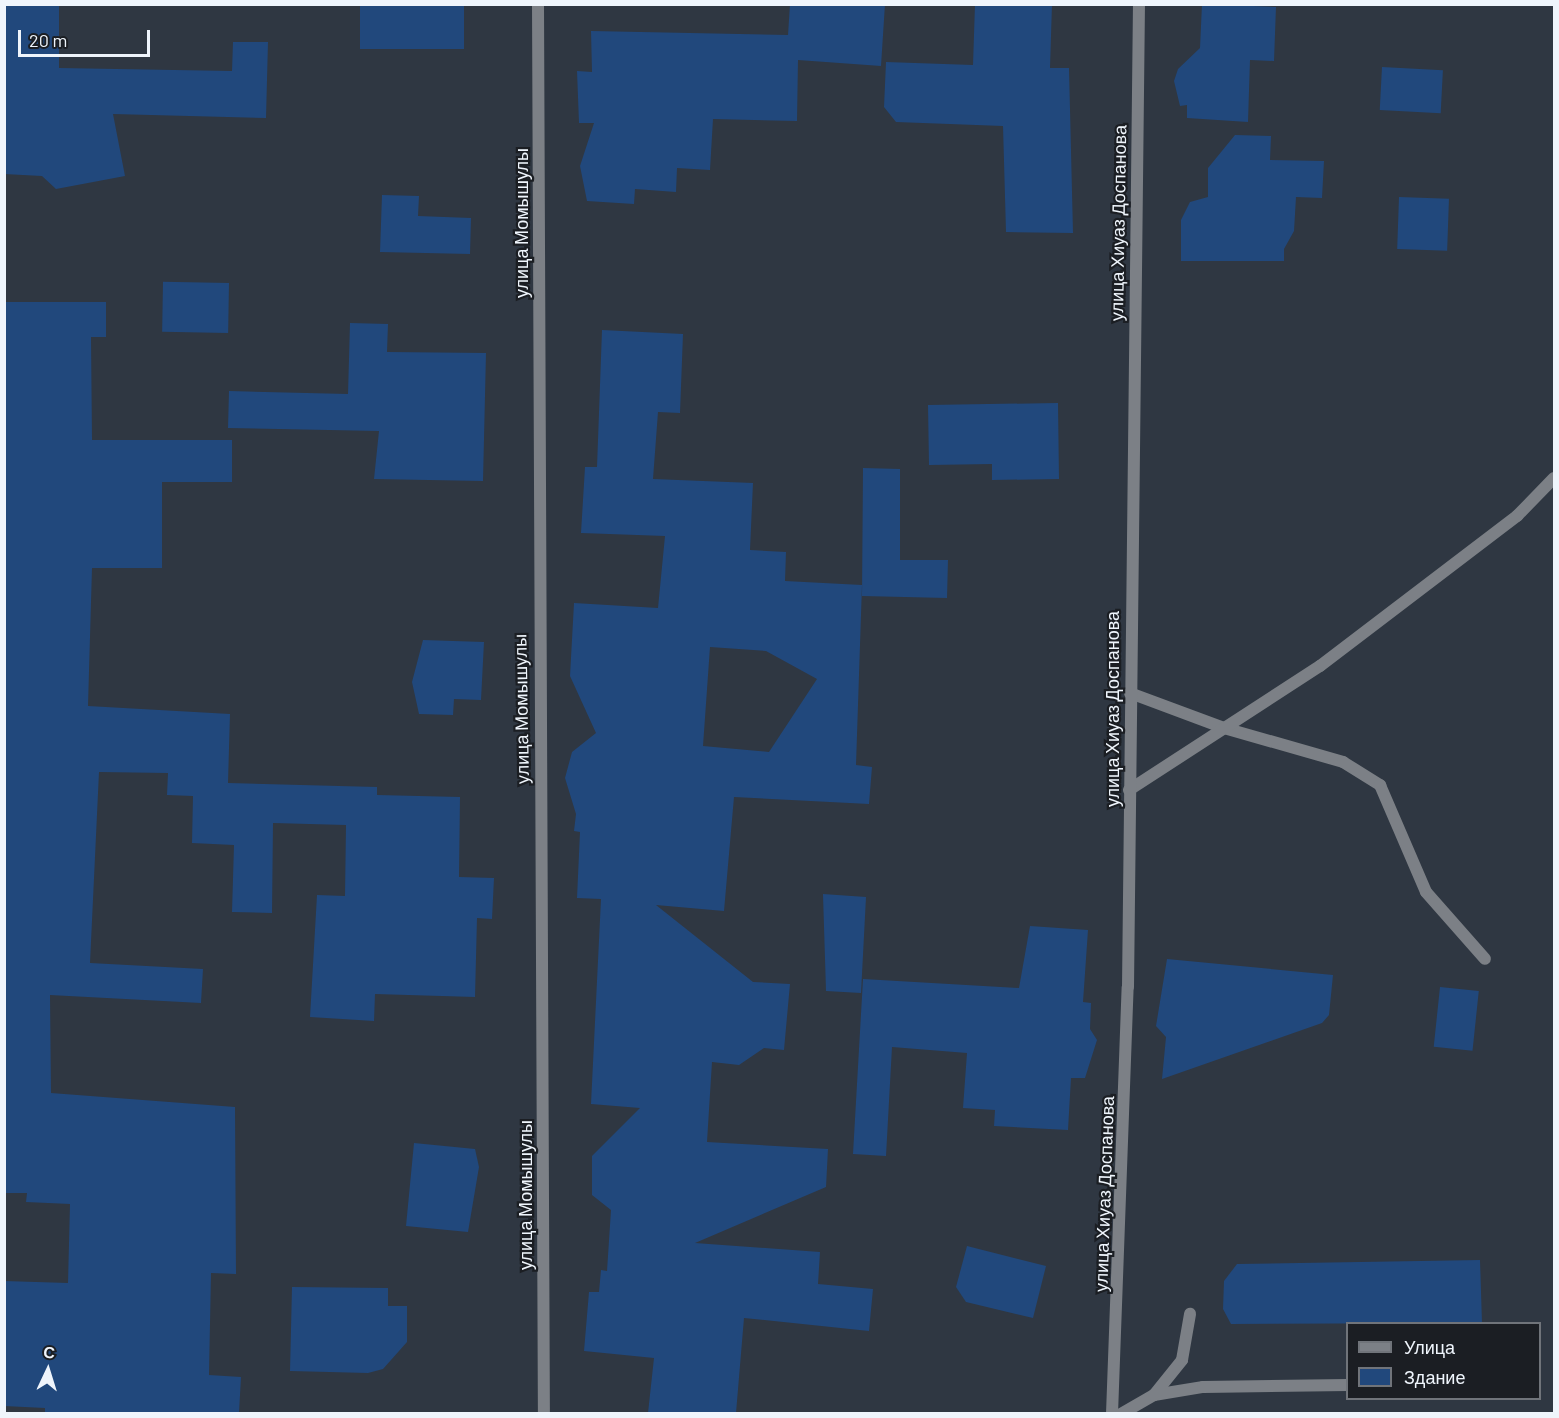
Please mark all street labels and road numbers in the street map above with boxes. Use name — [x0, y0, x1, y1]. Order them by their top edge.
street label: улица Хиуаз Доспанова — [1105, 125, 1131, 321]
street label: улица Момышулы — [510, 148, 532, 298]
street label: улица Хиуаз Доспанова — [1101, 611, 1123, 807]
street label: улица Момышулы — [509, 634, 533, 784]
street label: улица Хиуаз Доспанова — [1090, 1096, 1118, 1292]
street label: улица Момышулы — [514, 1120, 536, 1270]

